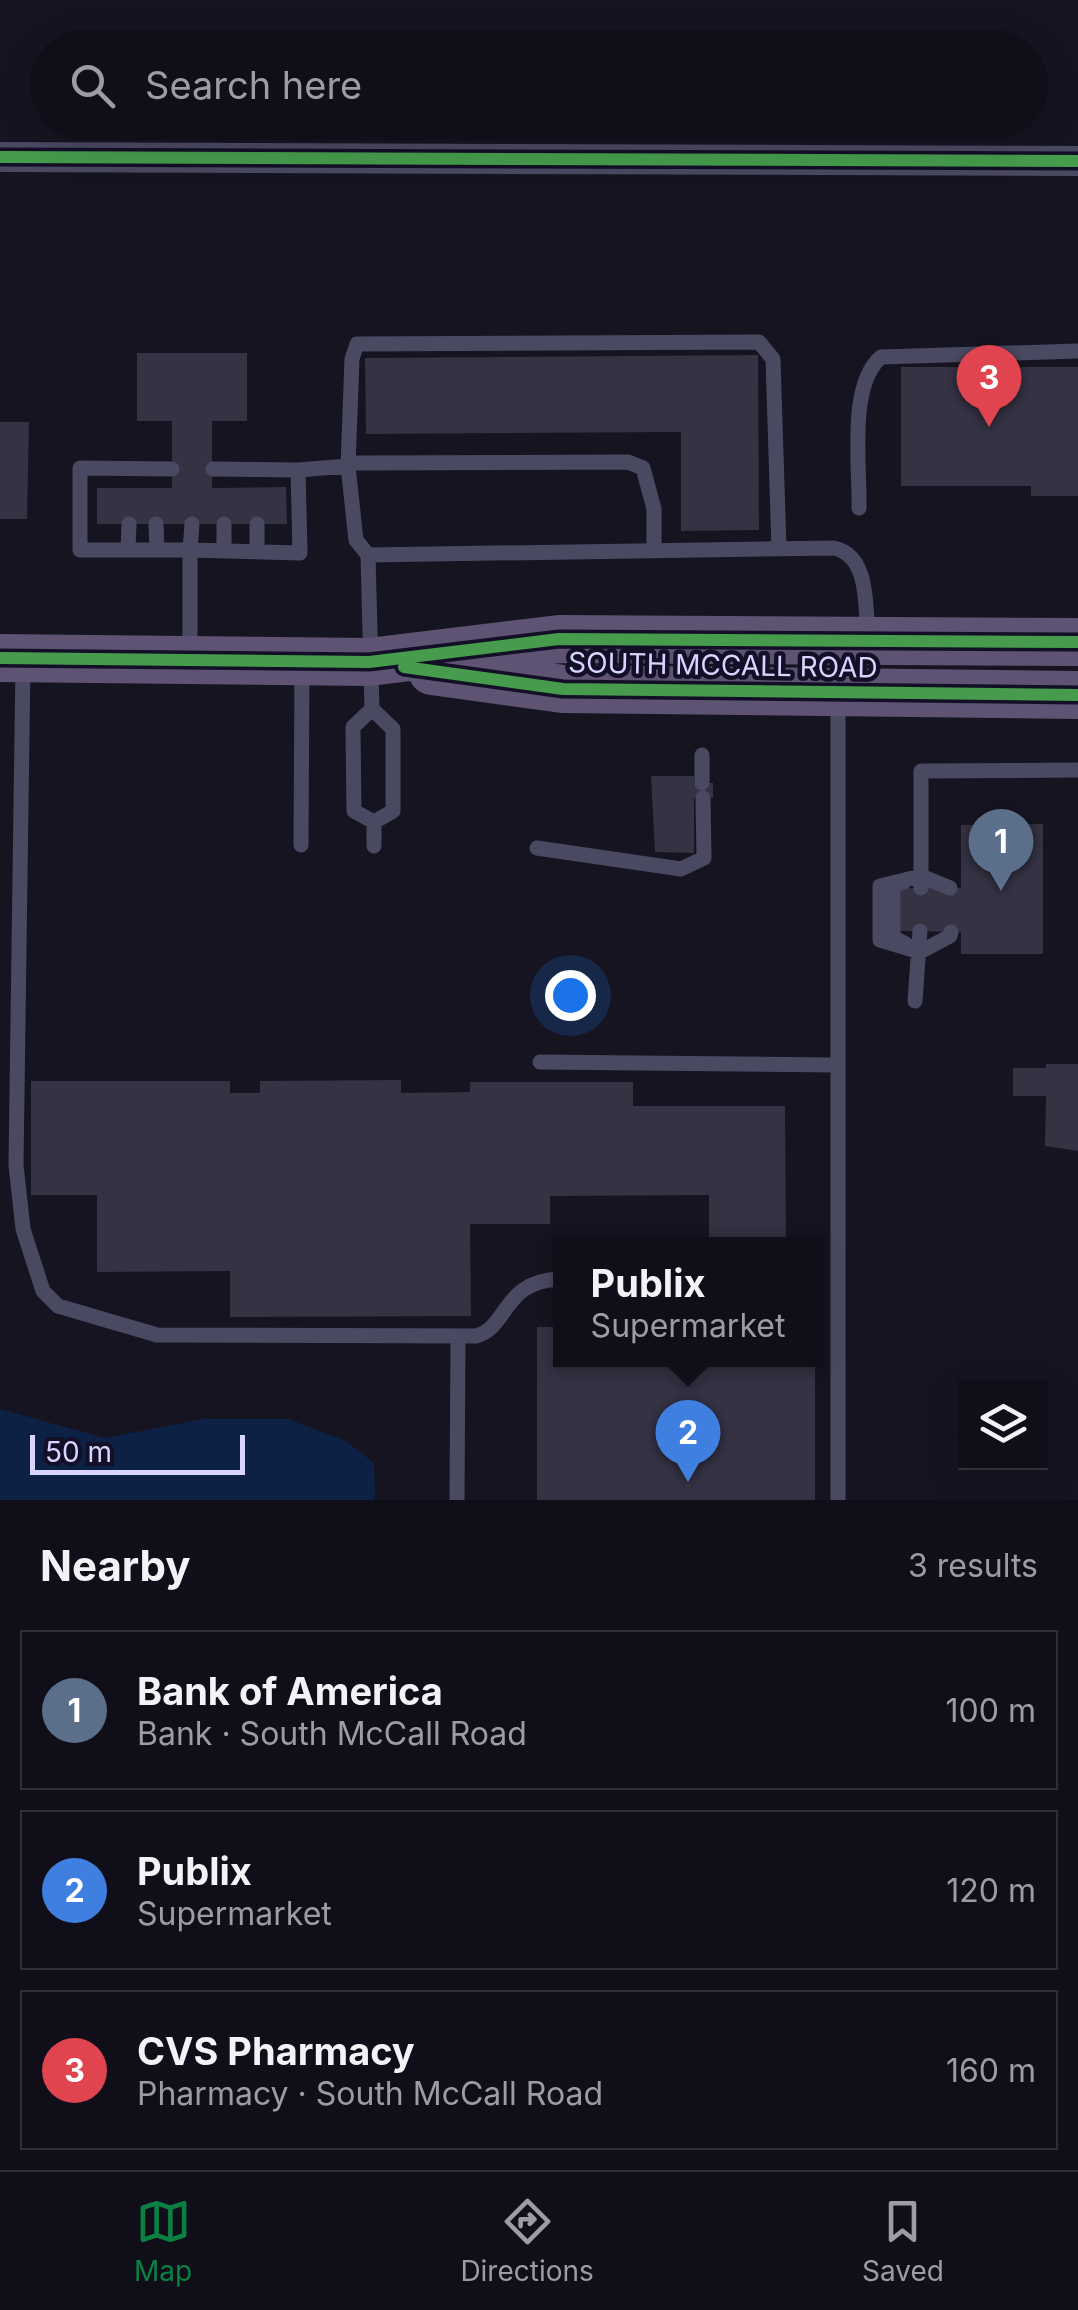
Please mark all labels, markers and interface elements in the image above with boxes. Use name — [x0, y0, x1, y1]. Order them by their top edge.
search box — [30, 30, 1048, 140]
icon: search — [65, 58, 120, 113]
text: Search here — [145, 62, 362, 108]
pin: 3 — [956, 344, 1022, 427]
street label: SOUTH MCCALL ROAD — [568, 645, 878, 685]
pin: 1 — [968, 808, 1034, 891]
your location — [545, 970, 596, 1021]
popup — [553, 1237, 823, 1367]
text: Publix — [591, 1260, 705, 1306]
text: Supermarket — [591, 1306, 785, 1345]
map controls — [958, 1380, 1048, 1470]
button: layers — [958, 1380, 1048, 1470]
pin: 2 — [656, 1400, 720, 1482]
scale bar — [30, 1430, 245, 1474]
text: 50 m — [45, 1435, 112, 1469]
text: Nearby — [40, 1540, 191, 1591]
text: 3 results — [908, 1546, 1038, 1585]
text: Bank of America — [137, 1668, 443, 1714]
text: 1 — [68, 1691, 81, 1730]
text: 100 m — [946, 1691, 1036, 1730]
text: Bank · South McCall Road — [137, 1714, 527, 1753]
text: Publix — [137, 1848, 252, 1894]
text: 2 — [64, 1871, 85, 1910]
text: 120 m — [946, 1871, 1036, 1910]
text: Supermarket — [137, 1894, 332, 1933]
text: CVS Pharmacy — [137, 2028, 415, 2074]
text: 3 — [64, 2051, 85, 2090]
text: 160 m — [946, 2051, 1036, 2090]
text: Pharmacy · South McCall Road — [137, 2074, 603, 2113]
tab: Map — [134, 2194, 192, 2288]
tab: Directions — [460, 2194, 594, 2288]
tab: Saved — [862, 2194, 944, 2288]

